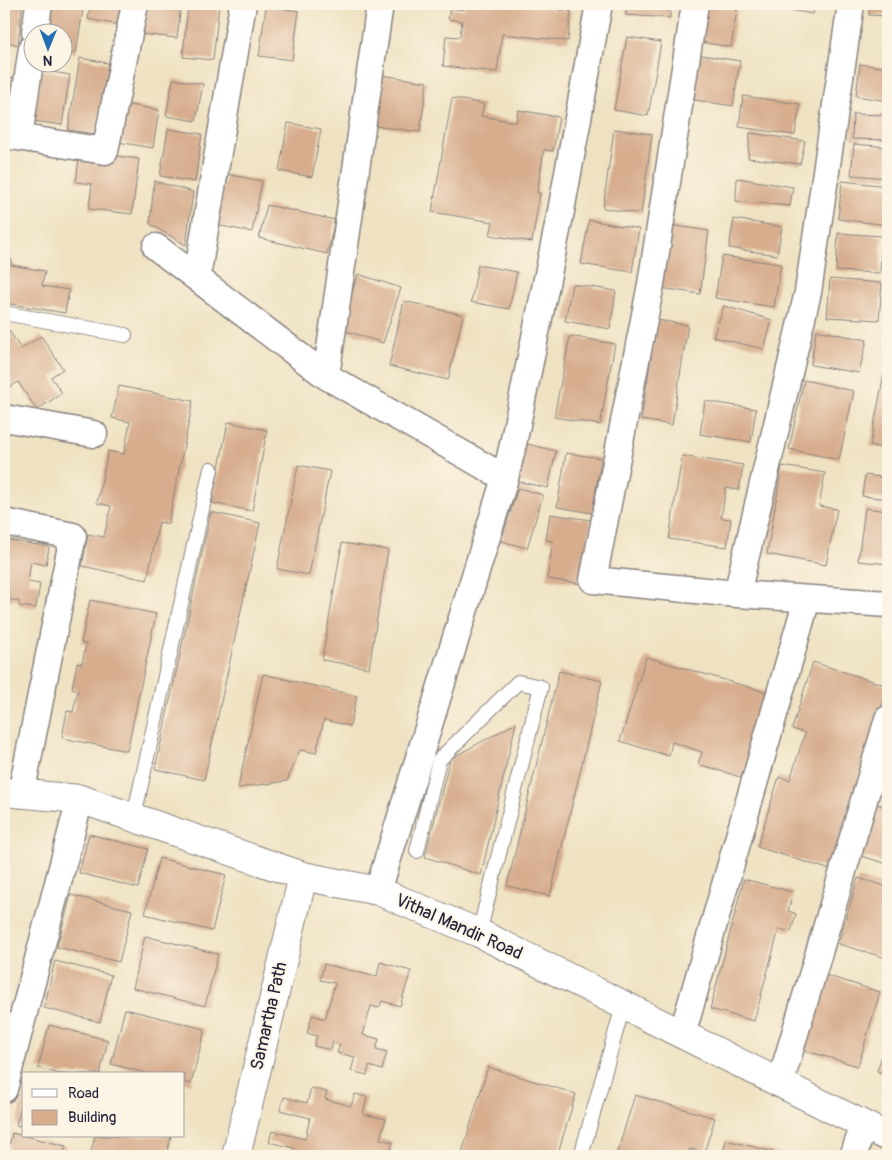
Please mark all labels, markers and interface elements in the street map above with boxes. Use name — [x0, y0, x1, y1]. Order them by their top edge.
north arrow — [22, 22, 72, 72]
text: N — [43, 52, 53, 69]
street label: Vithal Mandir Road — [392, 889, 526, 965]
street label: Samartha Path — [245, 960, 293, 1072]
legend — [22, 1072, 185, 1138]
text: Road — [68, 1084, 99, 1103]
text: Building — [68, 1108, 116, 1127]

